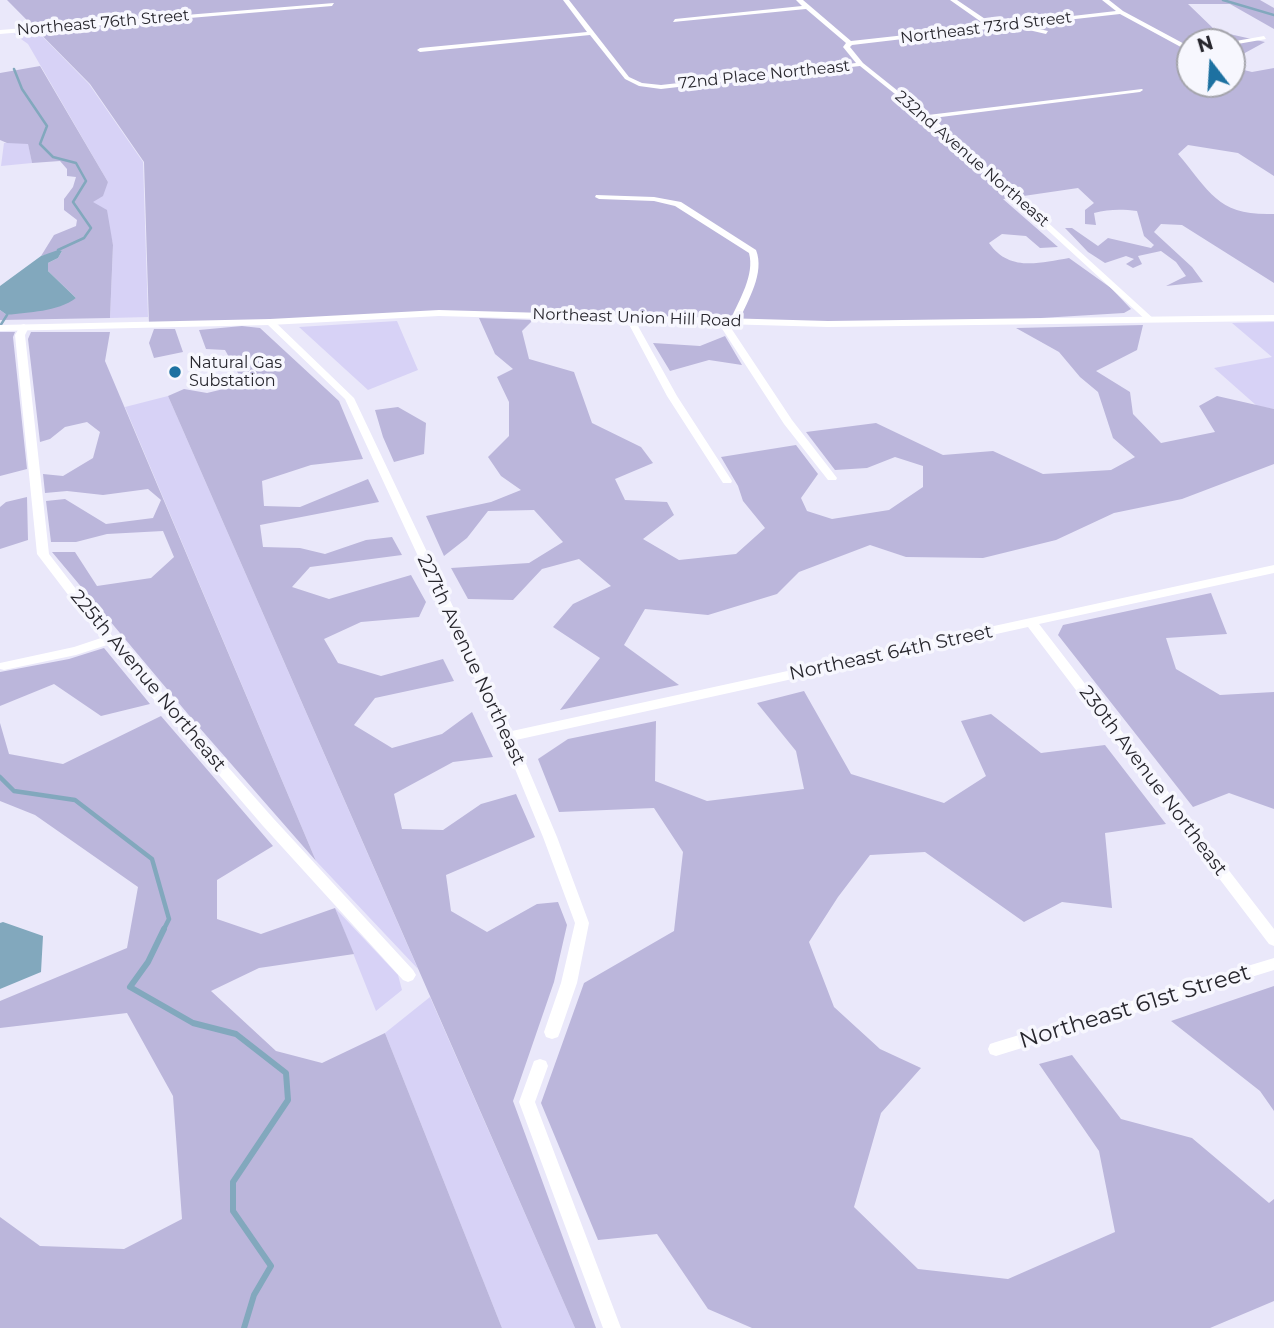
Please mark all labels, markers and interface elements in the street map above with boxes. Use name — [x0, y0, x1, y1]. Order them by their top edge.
street label: Northeast 76th Street — [16, 6, 190, 40]
street label: Northeast 73rd Street — [899, 8, 1073, 48]
north arrow — [1176, 28, 1246, 98]
text: N — [1195, 31, 1216, 58]
street label: 72nd Place Northeast — [677, 56, 851, 94]
street label: 232nd Avenue Northeast — [891, 87, 1053, 231]
street label: Northeast Union Hill Road — [532, 305, 742, 331]
place label: Natural Gas Substation — [189, 353, 282, 391]
marker: Natural Gas Substation — [167, 364, 183, 380]
street label: 227th Avenue Northeast — [412, 551, 530, 769]
street label: 225th Avenue Northeast — [65, 586, 231, 776]
street label: Northeast 64th Street — [787, 620, 995, 686]
street label: 230th Avenue Northeast — [1074, 682, 1232, 880]
street label: Northeast 61st Street — [1016, 959, 1254, 1055]

